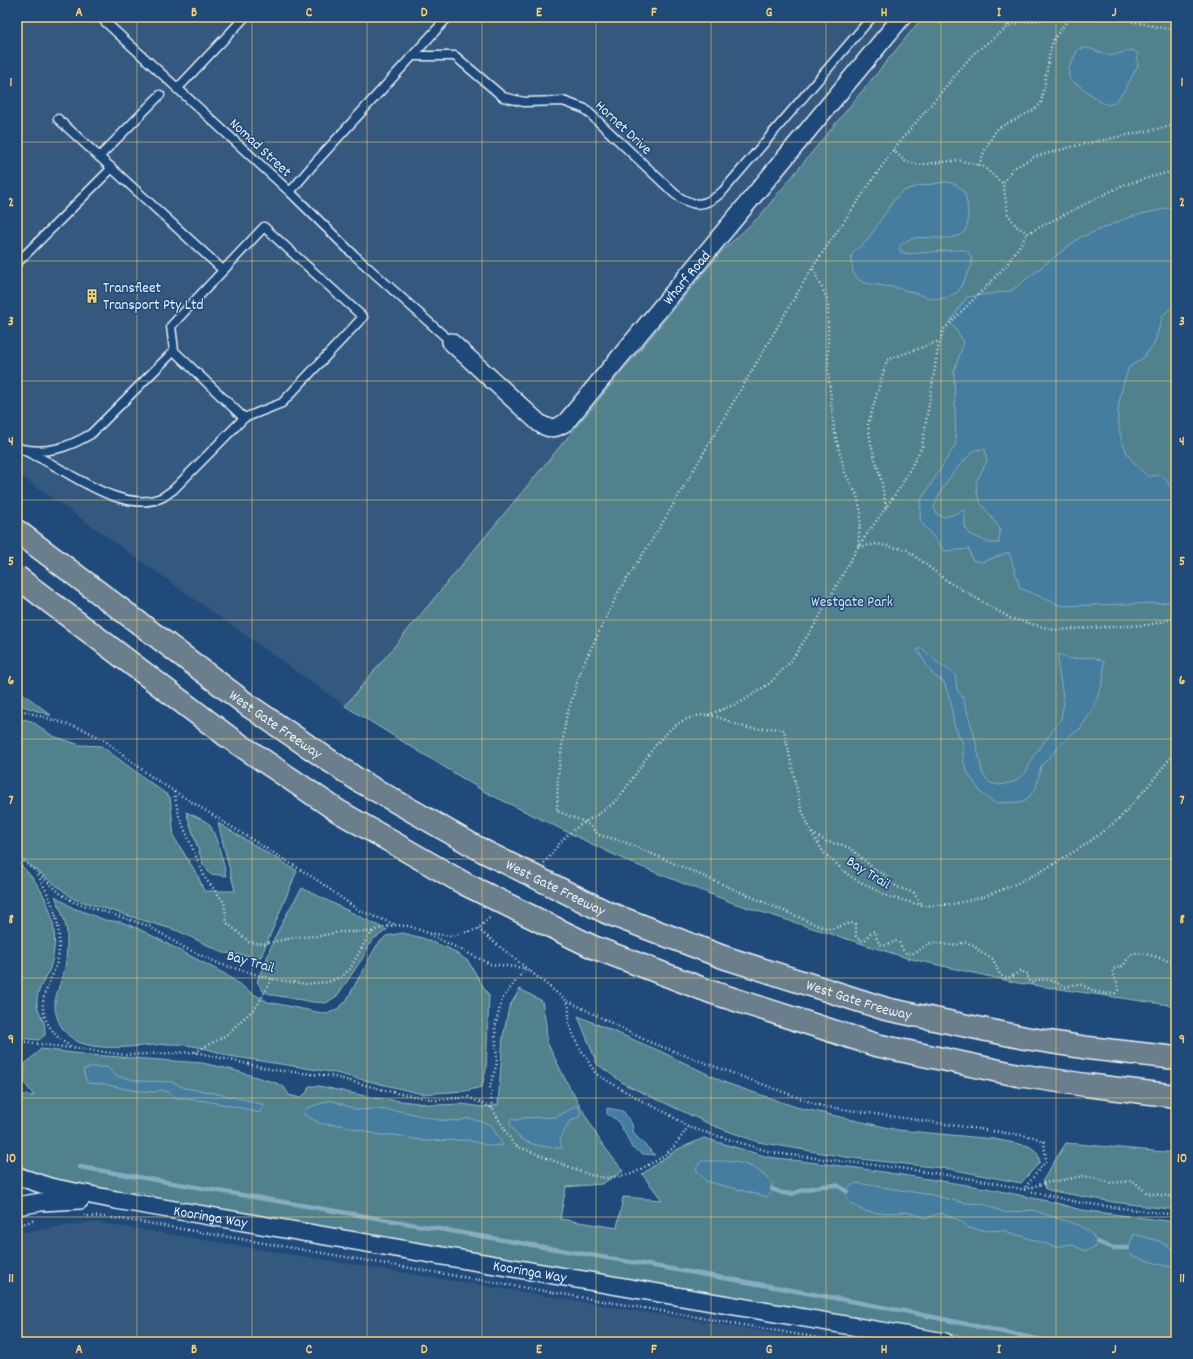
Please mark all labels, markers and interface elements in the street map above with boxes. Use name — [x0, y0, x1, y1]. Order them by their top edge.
text: A — [75, 4, 83, 23]
text: B — [191, 4, 197, 23]
text: C — [306, 4, 313, 23]
text: D — [421, 4, 428, 23]
text: E — [536, 4, 543, 23]
text: F — [651, 4, 657, 23]
text: G — [766, 4, 773, 23]
text: H — [881, 4, 888, 23]
text: I — [997, 4, 1002, 23]
text: J — [1112, 4, 1117, 23]
text: 1 — [10, 74, 13, 93]
text: 1 — [1181, 74, 1184, 93]
street label: Hornet Drive — [589, 96, 657, 161]
street label: Nomad Street — [223, 114, 296, 184]
text: 2 — [8, 194, 14, 213]
text: 2 — [1179, 194, 1185, 213]
street label: Wharf Road — [658, 247, 717, 311]
place label: Transfleet Transport Pty Ltd — [103, 278, 204, 317]
building icon: Transfleet Transport Pty Ltd — [84, 288, 100, 304]
text: 3 — [8, 313, 14, 332]
text: 3 — [1179, 313, 1185, 332]
text: 4 — [8, 433, 14, 452]
text: 4 — [1179, 433, 1185, 452]
text: 5 — [8, 553, 14, 572]
text: 5 — [1179, 553, 1185, 572]
park label: Westgate Park — [811, 592, 893, 614]
text: 6 — [8, 672, 15, 691]
text: 6 — [1179, 672, 1186, 691]
street label: West Gate Freeway — [224, 685, 327, 766]
text: 7 — [9, 792, 14, 811]
text: 7 — [1180, 792, 1185, 811]
street label: Bay Trail — [842, 851, 895, 896]
street label: West Gate Freeway — [501, 855, 609, 923]
text: 8 — [8, 911, 14, 930]
text: 8 — [1179, 911, 1185, 930]
street label: Bay Trail — [224, 946, 277, 980]
street label: West Gate Freeway — [803, 975, 914, 1027]
text: 9 — [8, 1031, 14, 1050]
text: 9 — [1179, 1031, 1185, 1050]
text: 10 — [6, 1150, 16, 1169]
text: 10 — [1177, 1150, 1187, 1169]
street label: Kooringa Way — [172, 1201, 250, 1235]
street label: Kooringa Way — [491, 1256, 569, 1290]
text: 11 — [8, 1270, 14, 1289]
text: 11 — [1179, 1270, 1185, 1289]
text: A — [75, 1341, 83, 1359]
text: B — [191, 1341, 197, 1359]
text: C — [306, 1341, 313, 1359]
text: D — [421, 1341, 428, 1359]
text: E — [536, 1341, 543, 1359]
text: F — [651, 1341, 657, 1359]
text: G — [766, 1341, 773, 1359]
text: H — [881, 1341, 888, 1359]
text: I — [997, 1341, 1002, 1359]
text: J — [1112, 1341, 1117, 1359]

